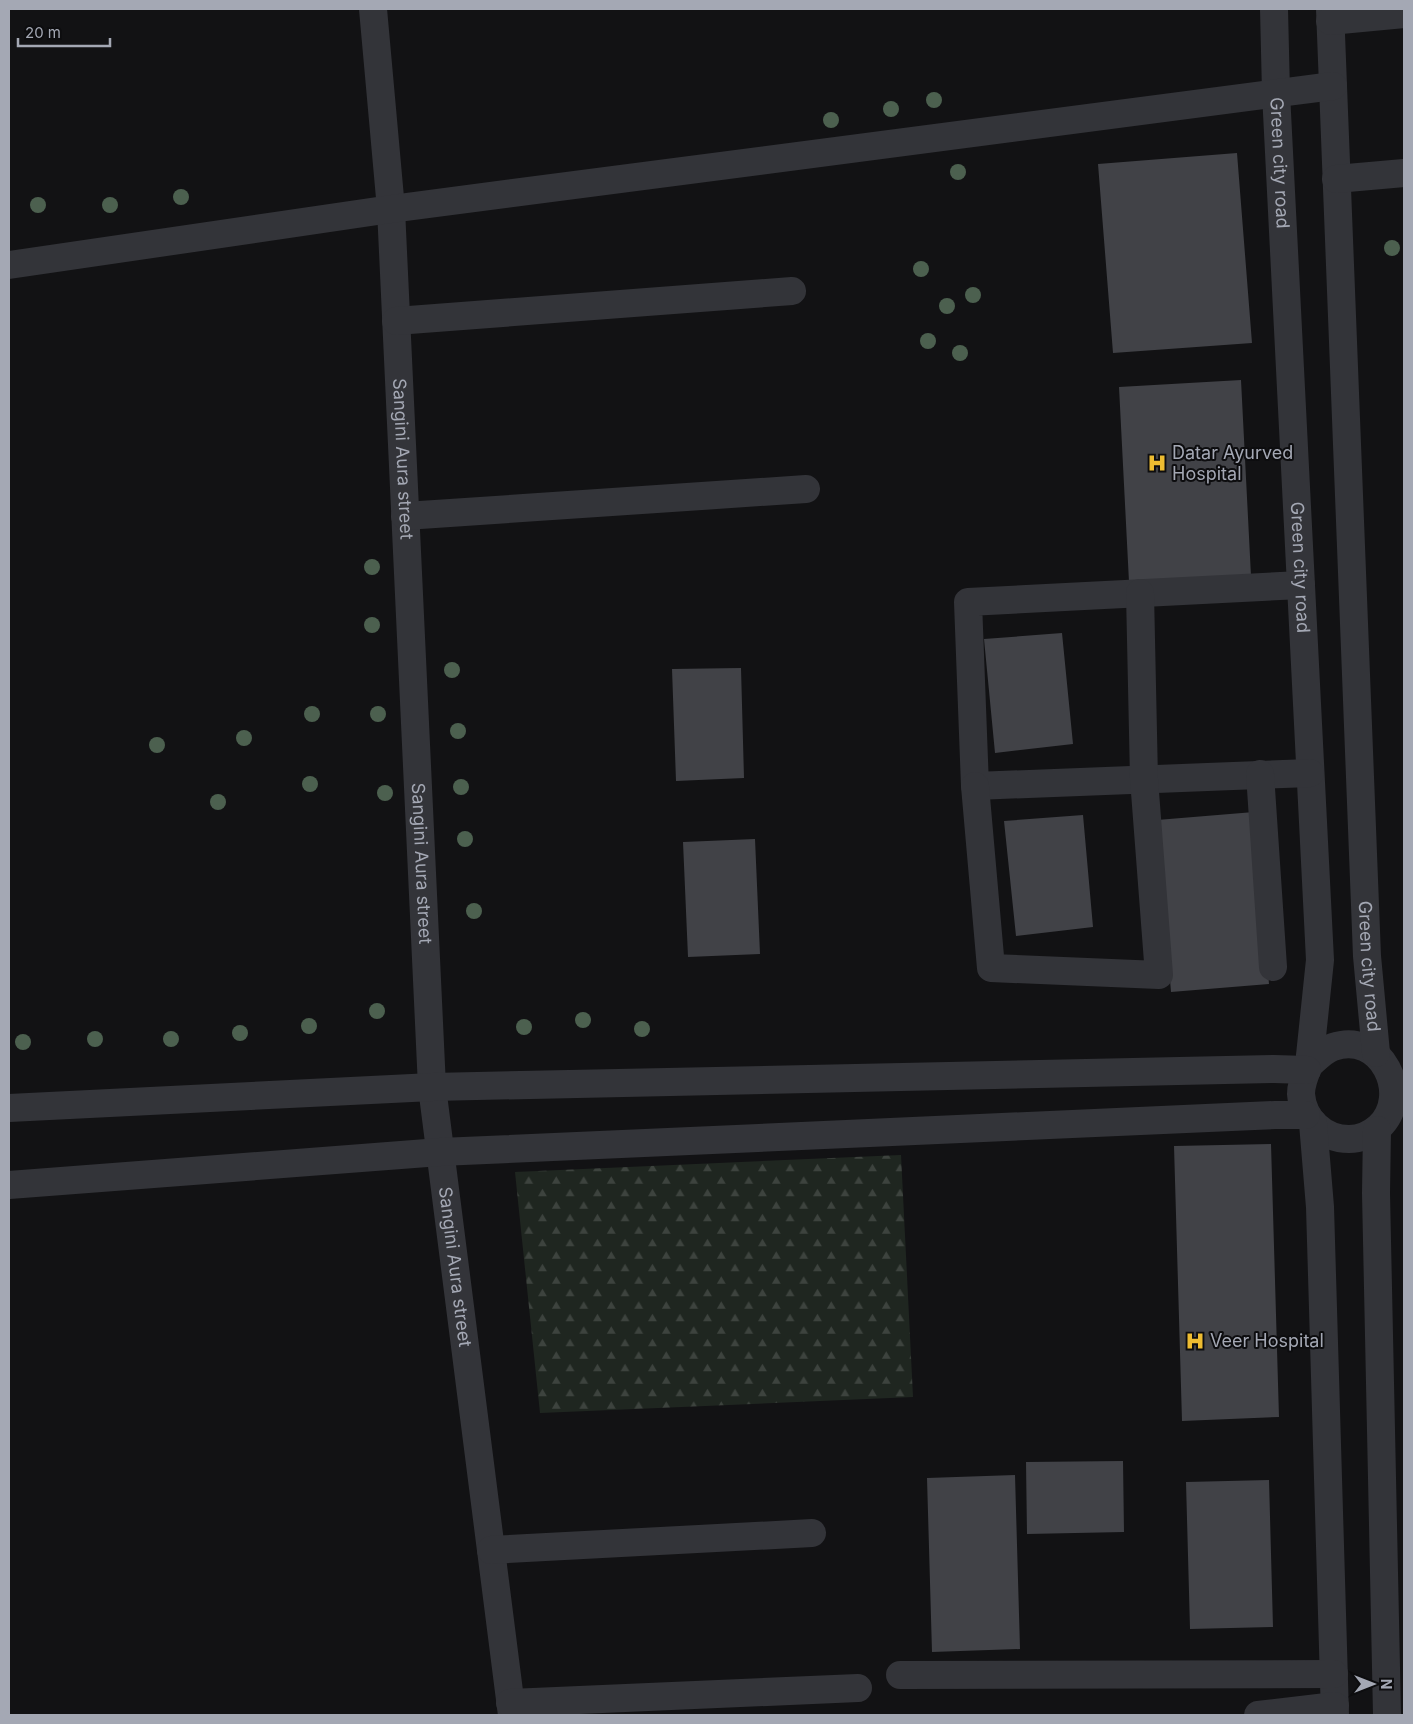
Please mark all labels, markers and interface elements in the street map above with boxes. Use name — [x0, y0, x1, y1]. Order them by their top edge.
scale bar — [18, 15, 110, 47]
text: 20 m — [25, 23, 61, 42]
street label: Green city road — [1266, 97, 1294, 229]
street label: Sangini Aura street — [389, 378, 417, 540]
place label: Datar Ayurved Hospital — [1172, 442, 1293, 484]
hospital icon: Datar Ayurved Hospital — [1146, 452, 1168, 474]
street label: Green city road — [1287, 501, 1314, 633]
street label: Sangini Aura street — [408, 782, 436, 945]
street label: Green city road — [1355, 900, 1385, 1033]
street label: Sangini Aura street — [435, 1185, 476, 1348]
hospital icon: Veer Hospital — [1184, 1330, 1206, 1352]
place label: Veer Hospital — [1210, 1330, 1324, 1351]
north arrow — [1348, 1659, 1398, 1709]
text: N — [1378, 1679, 1395, 1689]

